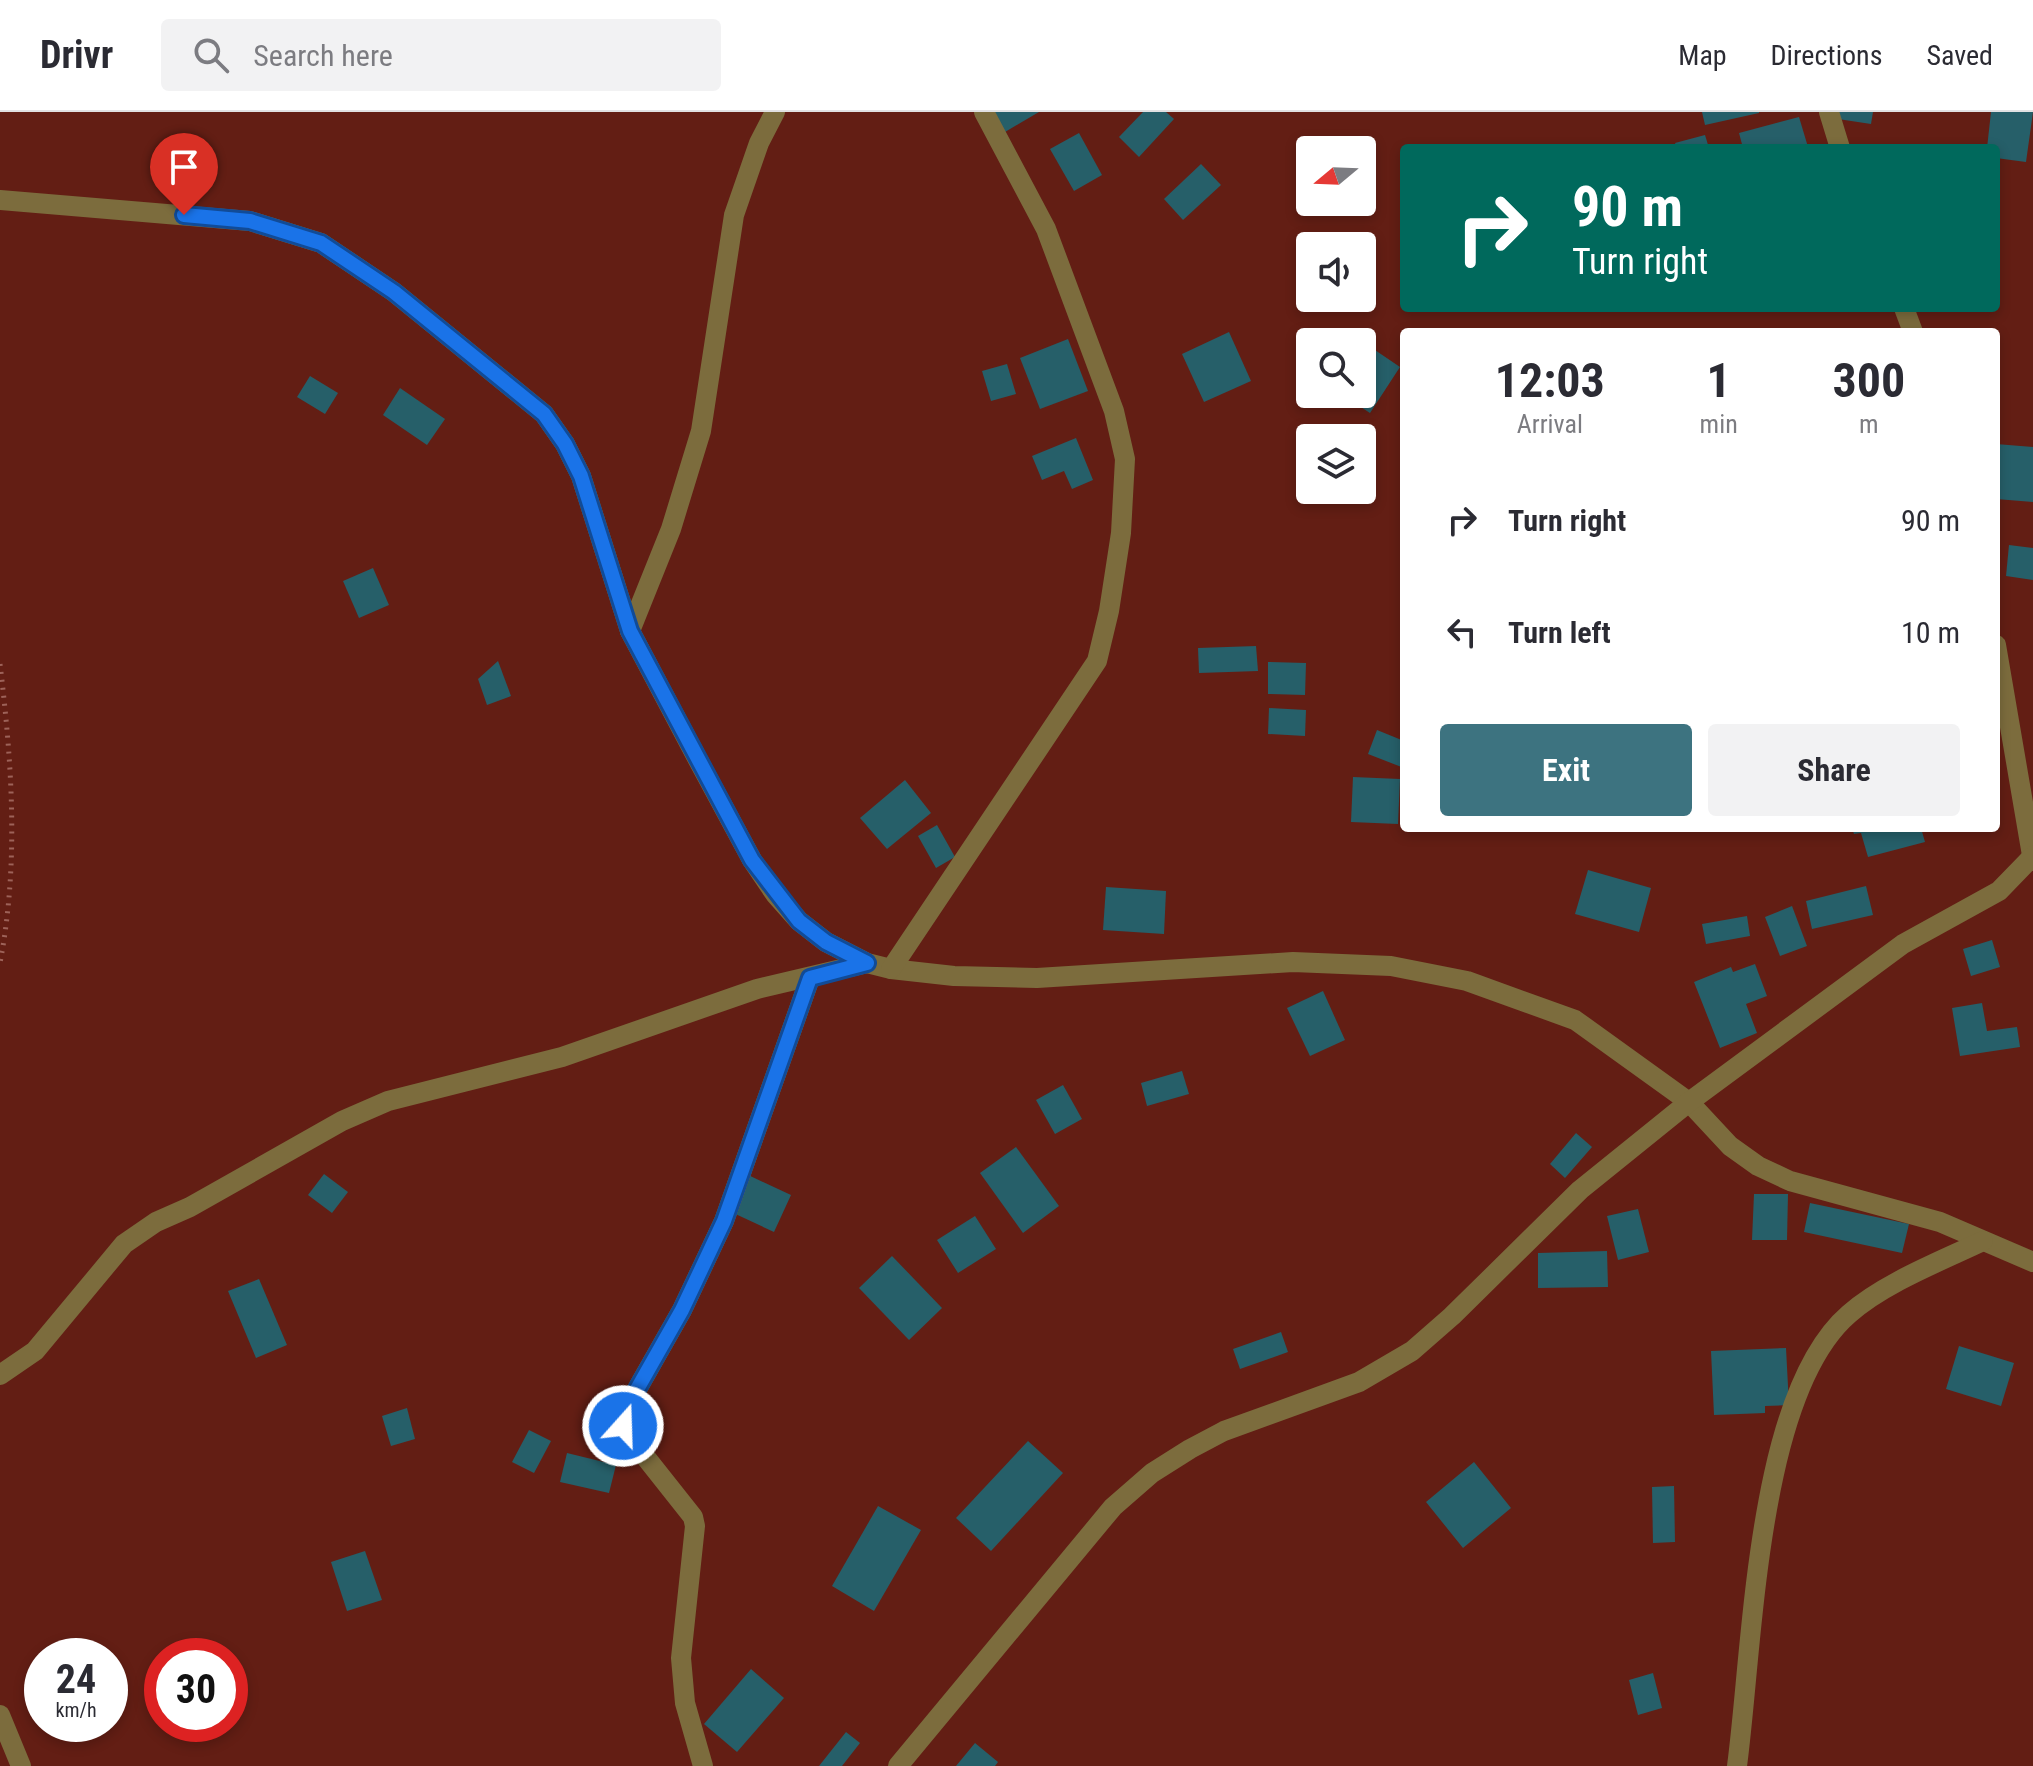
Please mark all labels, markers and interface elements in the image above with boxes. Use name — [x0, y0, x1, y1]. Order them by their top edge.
search box — [161, 19, 721, 91]
text: Drivr — [40, 33, 113, 77]
icon: search — [189, 33, 233, 77]
text: Search here — [253, 38, 393, 73]
text: Map — [1678, 39, 1727, 72]
text: Directions — [1771, 39, 1882, 72]
text: Saved — [1926, 39, 1993, 72]
pin — [150, 133, 218, 215]
north arrow — [1296, 136, 1376, 216]
map controls — [1296, 136, 1376, 504]
icon: arrive — [162, 145, 206, 189]
text: 90 m — [1572, 174, 1683, 240]
icon: right — [1440, 176, 1544, 280]
button: sound — [1296, 232, 1376, 312]
text: Turn right — [1572, 241, 1708, 283]
button: search — [1296, 328, 1376, 408]
text: 12:03 — [1495, 352, 1605, 409]
text: 1 — [1707, 352, 1731, 409]
text: 300 — [1832, 352, 1905, 409]
text: Arrival — [1517, 409, 1583, 439]
text: min — [1700, 409, 1738, 439]
text: m — [1859, 409, 1879, 439]
button: layers — [1296, 424, 1376, 504]
icon: right — [1440, 498, 1484, 542]
text: Turn right — [1508, 503, 1626, 538]
text: 90 m — [1901, 503, 1960, 538]
icon: left — [1440, 610, 1484, 654]
text: Turn left — [1508, 615, 1611, 650]
text: 10 m — [1901, 615, 1960, 650]
button: Exit — [1440, 724, 1692, 816]
button: Share — [1708, 724, 1960, 816]
position arrow — [581, 1384, 665, 1468]
speed limit sign: 30 — [144, 1638, 248, 1742]
text: 24 — [56, 1656, 96, 1703]
text: km/h — [55, 1698, 97, 1722]

